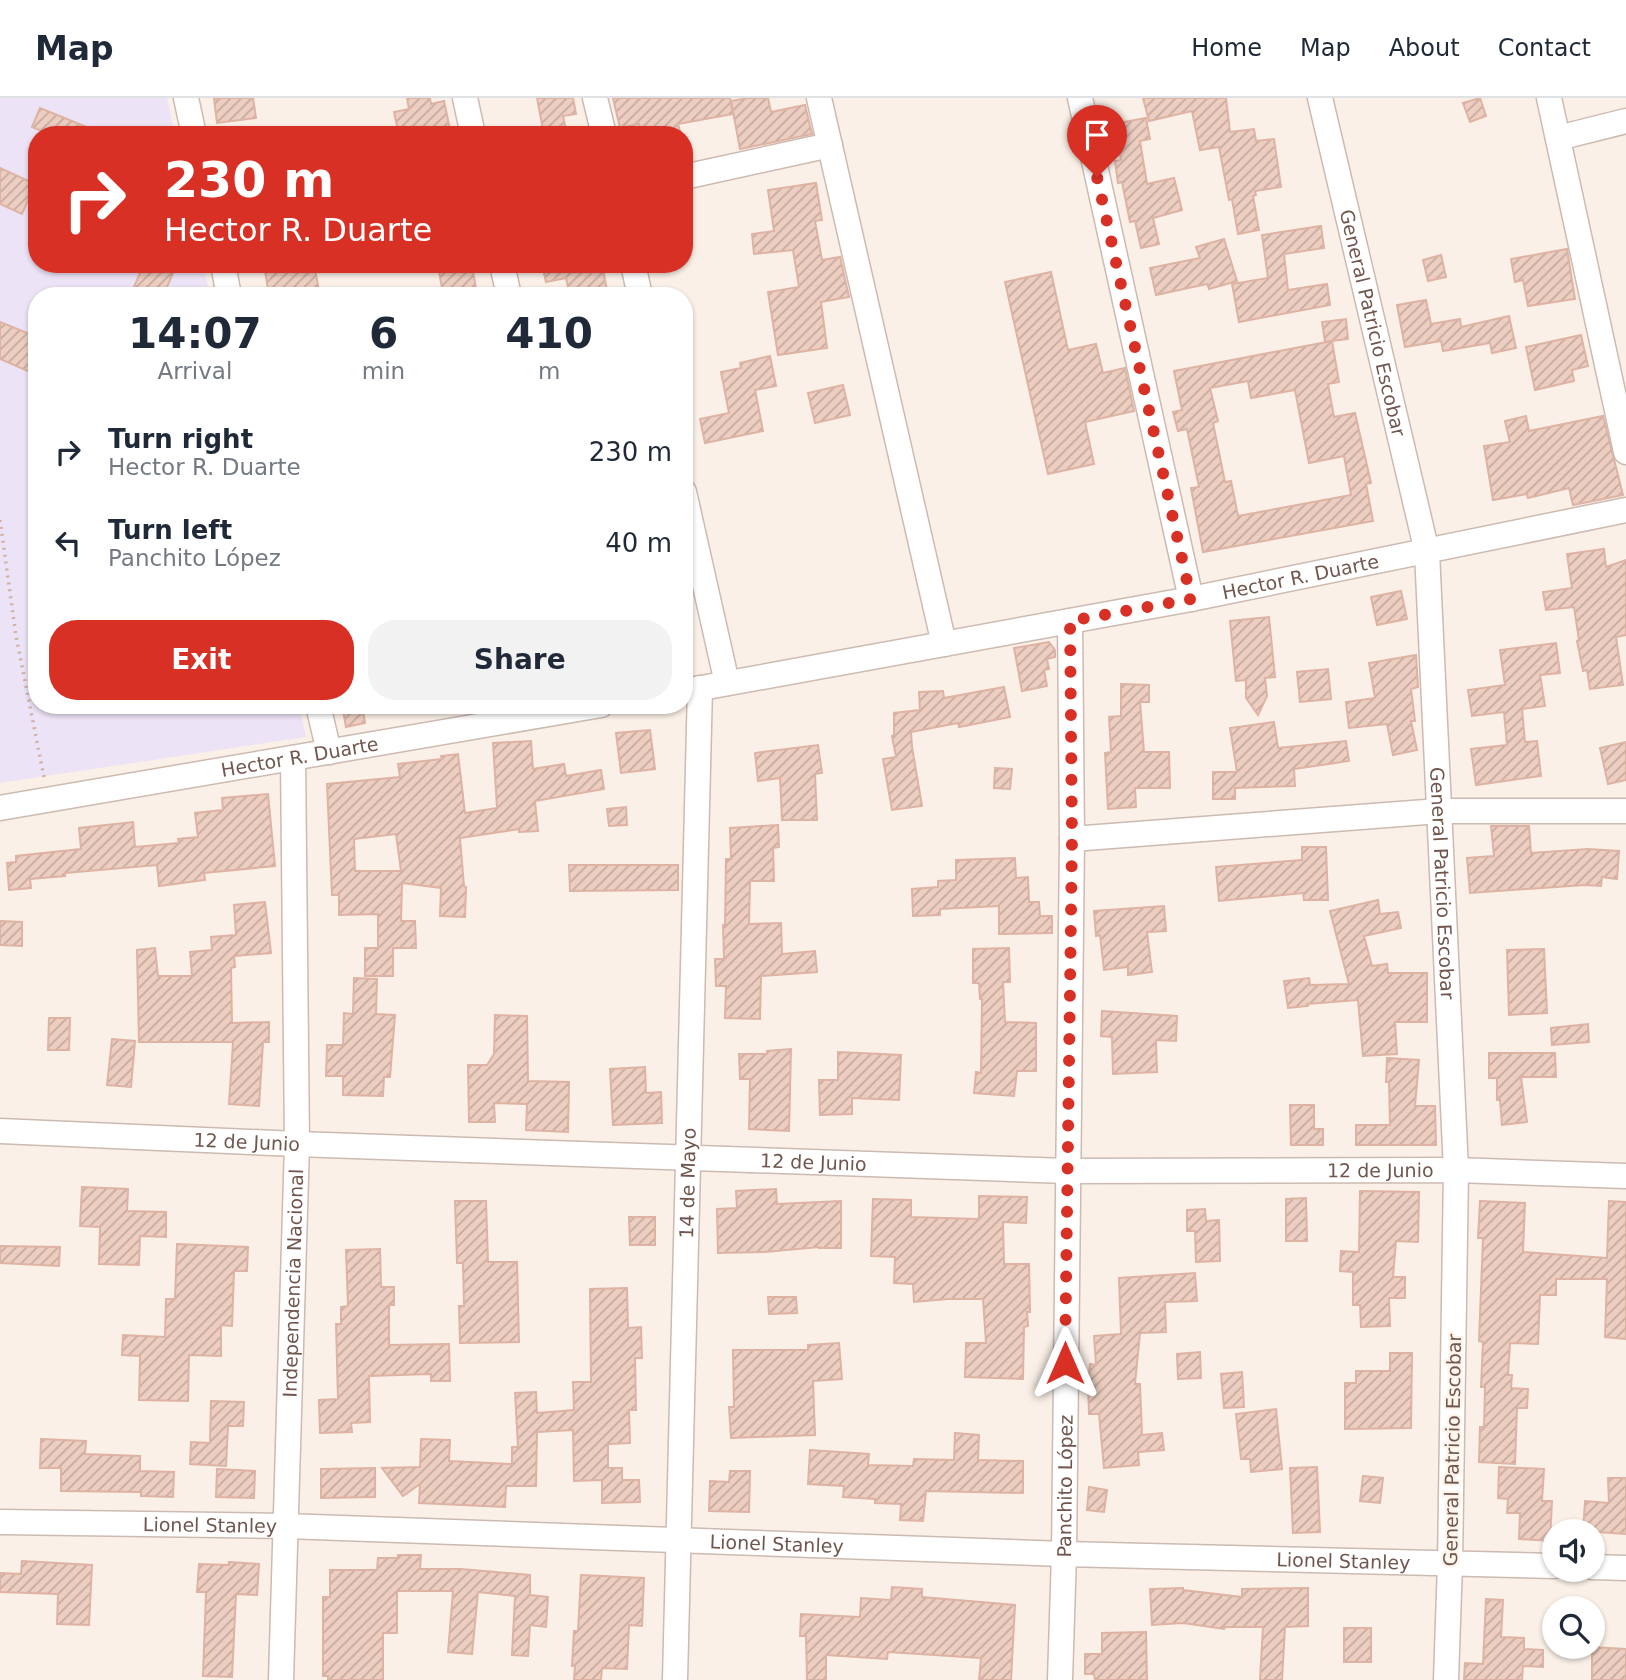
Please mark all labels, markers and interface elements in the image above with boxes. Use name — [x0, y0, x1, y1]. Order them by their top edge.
text: Map — [35, 29, 114, 68]
text: Home — [1191, 34, 1262, 62]
text: Map — [1300, 34, 1351, 62]
text: About — [1389, 34, 1460, 62]
text: Contact — [1498, 34, 1591, 62]
pin — [1067, 105, 1127, 177]
icon: arrive — [1078, 116, 1116, 154]
text: 230 m — [164, 152, 334, 209]
icon: right — [49, 154, 140, 245]
street label: General Patricio Escobar — [1336, 207, 1410, 439]
text: Hector R. Duarte — [164, 211, 432, 249]
text: 14:07 — [128, 309, 262, 358]
text: 6 — [369, 309, 398, 358]
text: 410 — [505, 309, 593, 358]
text: Arrival — [158, 358, 232, 384]
text: min — [362, 358, 405, 384]
text: m — [538, 358, 560, 384]
text: Turn right — [108, 424, 253, 454]
icon: right — [49, 433, 87, 471]
text: 230 m — [589, 437, 672, 467]
text: Hector R. Duarte — [108, 454, 301, 480]
text: Turn left — [108, 515, 232, 545]
icon: left — [49, 524, 87, 562]
text: 40 m — [605, 528, 672, 558]
text: Panchito López — [108, 545, 281, 571]
street label: Hector R. Duarte — [1220, 550, 1381, 603]
button: Exit — [49, 620, 354, 700]
button: Share — [368, 620, 672, 700]
street label: Hector R. Duarte — [219, 732, 380, 781]
street label: General Patricio Escobar — [1426, 766, 1459, 1000]
street label: 14 de Mayo — [675, 1127, 700, 1239]
street label: 12 de Junio — [193, 1128, 301, 1155]
street label: 12 de Junio — [760, 1149, 867, 1175]
street label: 12 de Junio — [1327, 1159, 1434, 1181]
street label: Independencia Nacional — [278, 1169, 307, 1398]
position arrow — [1028, 1326, 1102, 1400]
street label: General Patricio Escobar — [1439, 1333, 1465, 1566]
street label: Panchito López — [1053, 1415, 1077, 1558]
street label: Lionel Stanley — [143, 1513, 277, 1537]
map controls — [1542, 1519, 1605, 1659]
button: sound — [1542, 1519, 1605, 1582]
street label: Lionel Stanley — [709, 1530, 844, 1557]
street label: Lionel Stanley — [1276, 1548, 1411, 1573]
button: search — [1542, 1596, 1605, 1659]

